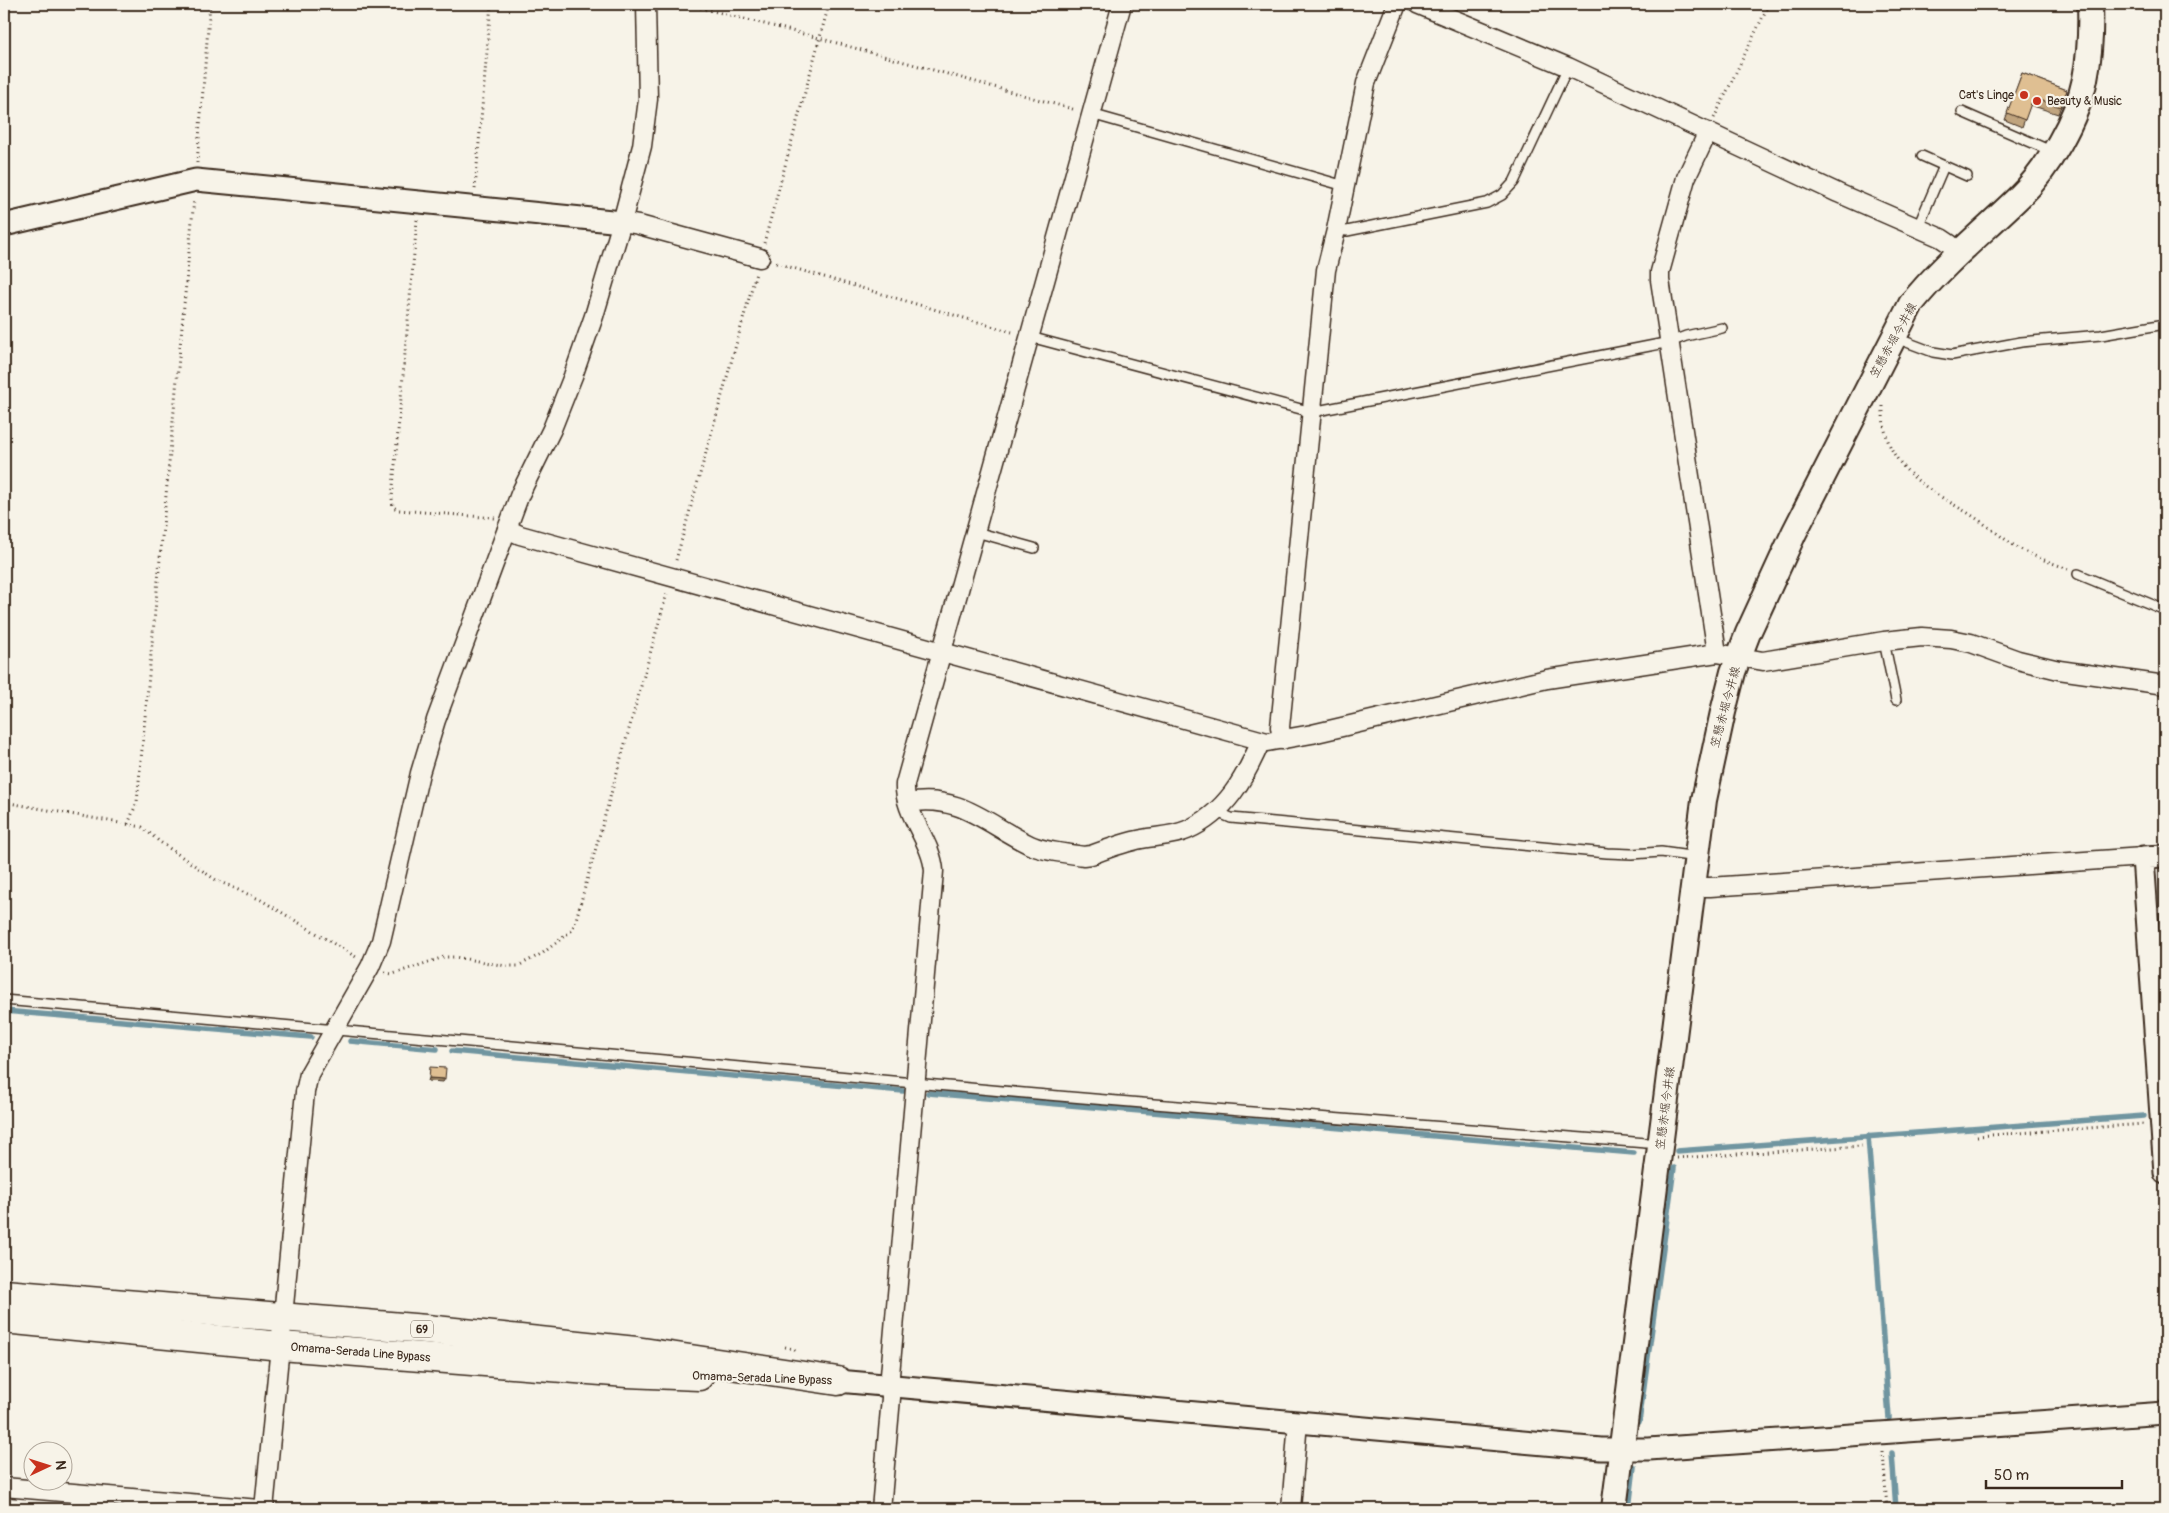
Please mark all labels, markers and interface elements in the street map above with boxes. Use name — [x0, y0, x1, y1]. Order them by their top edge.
place label: Cat's Linge — [1959, 88, 2014, 103]
marker: Cat's Linge — [2018, 89, 2030, 101]
place label: Beauty & Music — [2047, 94, 2122, 109]
marker: Beauty & Music — [2031, 95, 2043, 107]
street label: 笠懸赤堀今井線 — [1867, 300, 1920, 381]
street label: 笠懸赤堀今井線 — [1707, 665, 1744, 750]
street label: 笠懸赤堀今井線 — [1653, 1065, 1678, 1151]
road number: 69 — [411, 1320, 433, 1338]
street label: Omama-Serada Line Bypass — [290, 1340, 432, 1366]
street label: Omama-Serada Line Bypass — [692, 1369, 833, 1388]
north arrow — [22, 1440, 72, 1490]
scale bar — [1986, 1458, 2123, 1490]
text: N — [52, 1460, 69, 1470]
text: 50 m — [1994, 1466, 2029, 1485]

